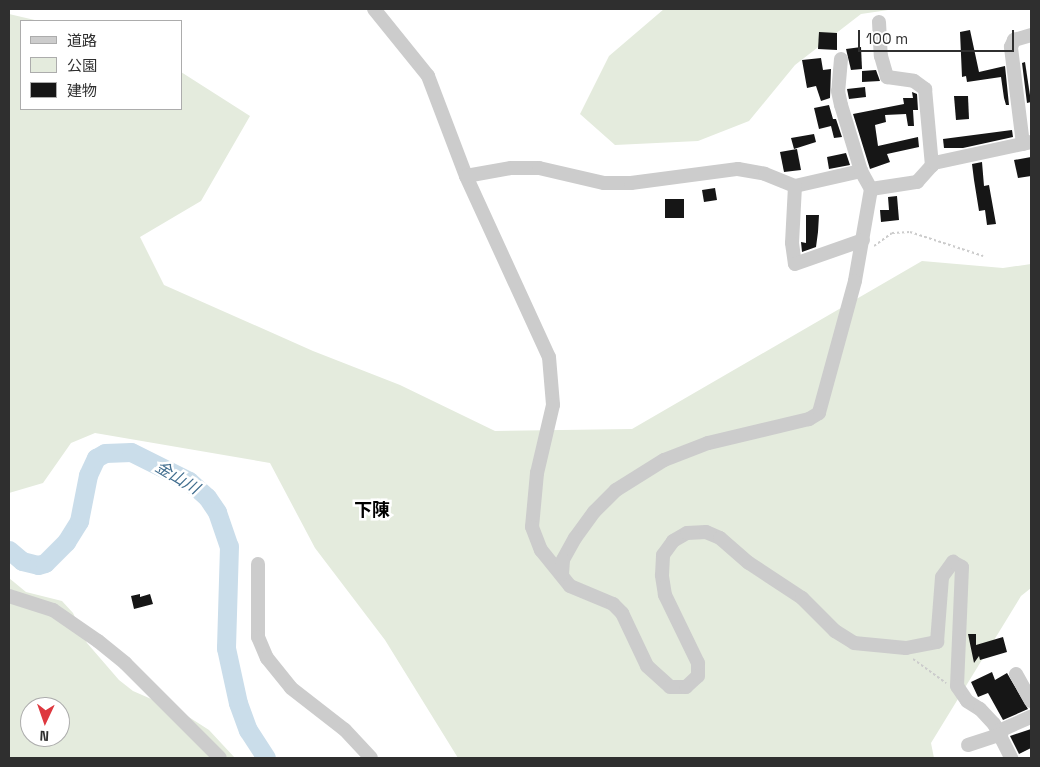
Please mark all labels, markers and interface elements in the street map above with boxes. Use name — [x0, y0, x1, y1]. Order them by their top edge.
legend — [20, 20, 182, 110]
scale bar — [860, 20, 1016, 52]
text: 100 m — [866, 29, 908, 48]
text: 道路 — [67, 31, 97, 50]
text: 公園 — [67, 56, 97, 75]
text: 建物 — [67, 81, 97, 100]
water label: 金山川 — [151, 457, 203, 499]
district label: 下陳 — [354, 499, 390, 521]
north arrow — [20, 697, 70, 747]
text: N — [39, 727, 49, 745]

